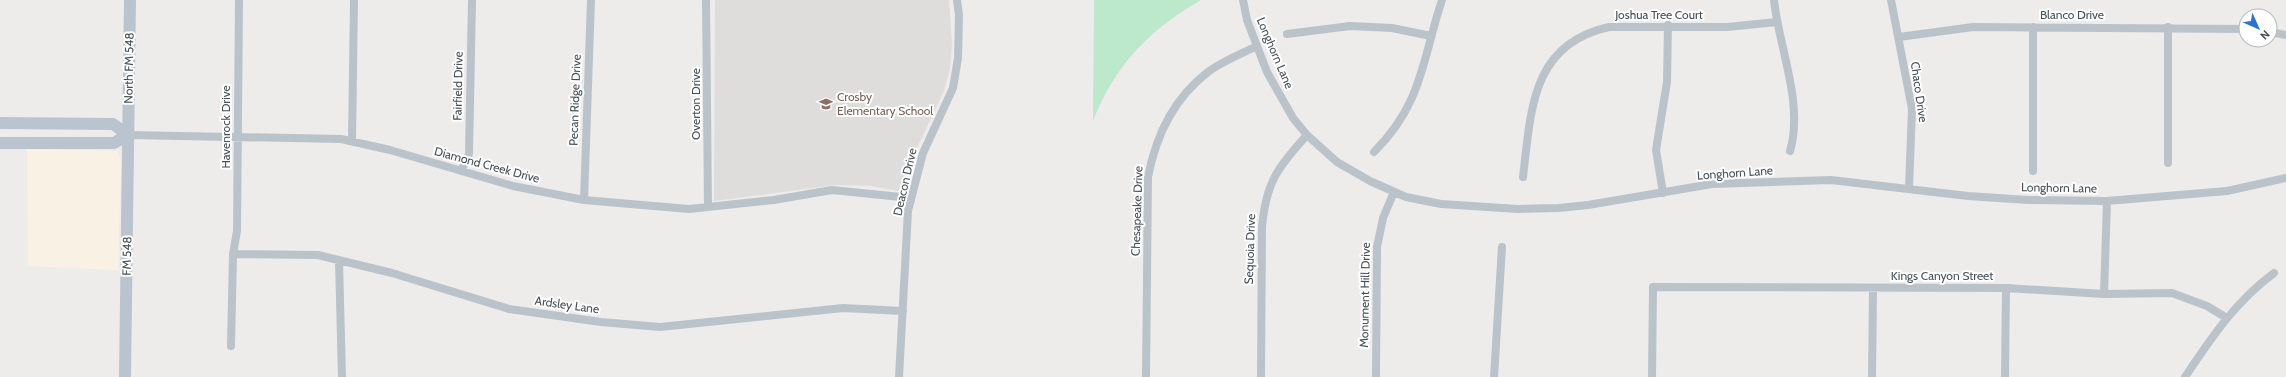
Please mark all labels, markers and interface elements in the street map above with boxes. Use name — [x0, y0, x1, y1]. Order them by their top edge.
street label: Joshua Tree Court — [1614, 7, 1703, 22]
street label: Blanco Drive — [2040, 7, 2104, 22]
north arrow — [2238, 8, 2278, 48]
street label: Longhorn Lane — [1254, 15, 1297, 91]
text: N — [2257, 27, 2273, 43]
street label: North FM 548 — [120, 32, 137, 104]
street label: Fairfield Drive — [449, 51, 466, 121]
street label: Pecan Ridge Drive — [565, 54, 584, 146]
street label: Chaco Drive — [1908, 61, 1931, 123]
street label: Overton Drive — [688, 68, 703, 140]
street label: Havenrock Drive — [218, 85, 233, 169]
place label: Crosby Elementary School — [837, 89, 933, 118]
school or university icon: Crosby Elementary School — [818, 96, 834, 112]
street label: Diamond Creek Drive — [433, 143, 541, 186]
street label: Deacon Drive — [889, 147, 920, 217]
street label: Longhorn Lane — [1696, 162, 1773, 183]
street label: Chesapeake Drive — [1127, 166, 1146, 256]
street label: Longhorn Lane — [2021, 179, 2097, 196]
street label: Sequoia Drive — [1241, 213, 1258, 285]
street label: FM 548 — [119, 236, 134, 276]
street label: Monument Hill Drive — [1356, 242, 1373, 348]
street label: Kings Canyon Street — [1891, 268, 1993, 283]
street label: Ardsley Lane — [534, 293, 600, 316]

